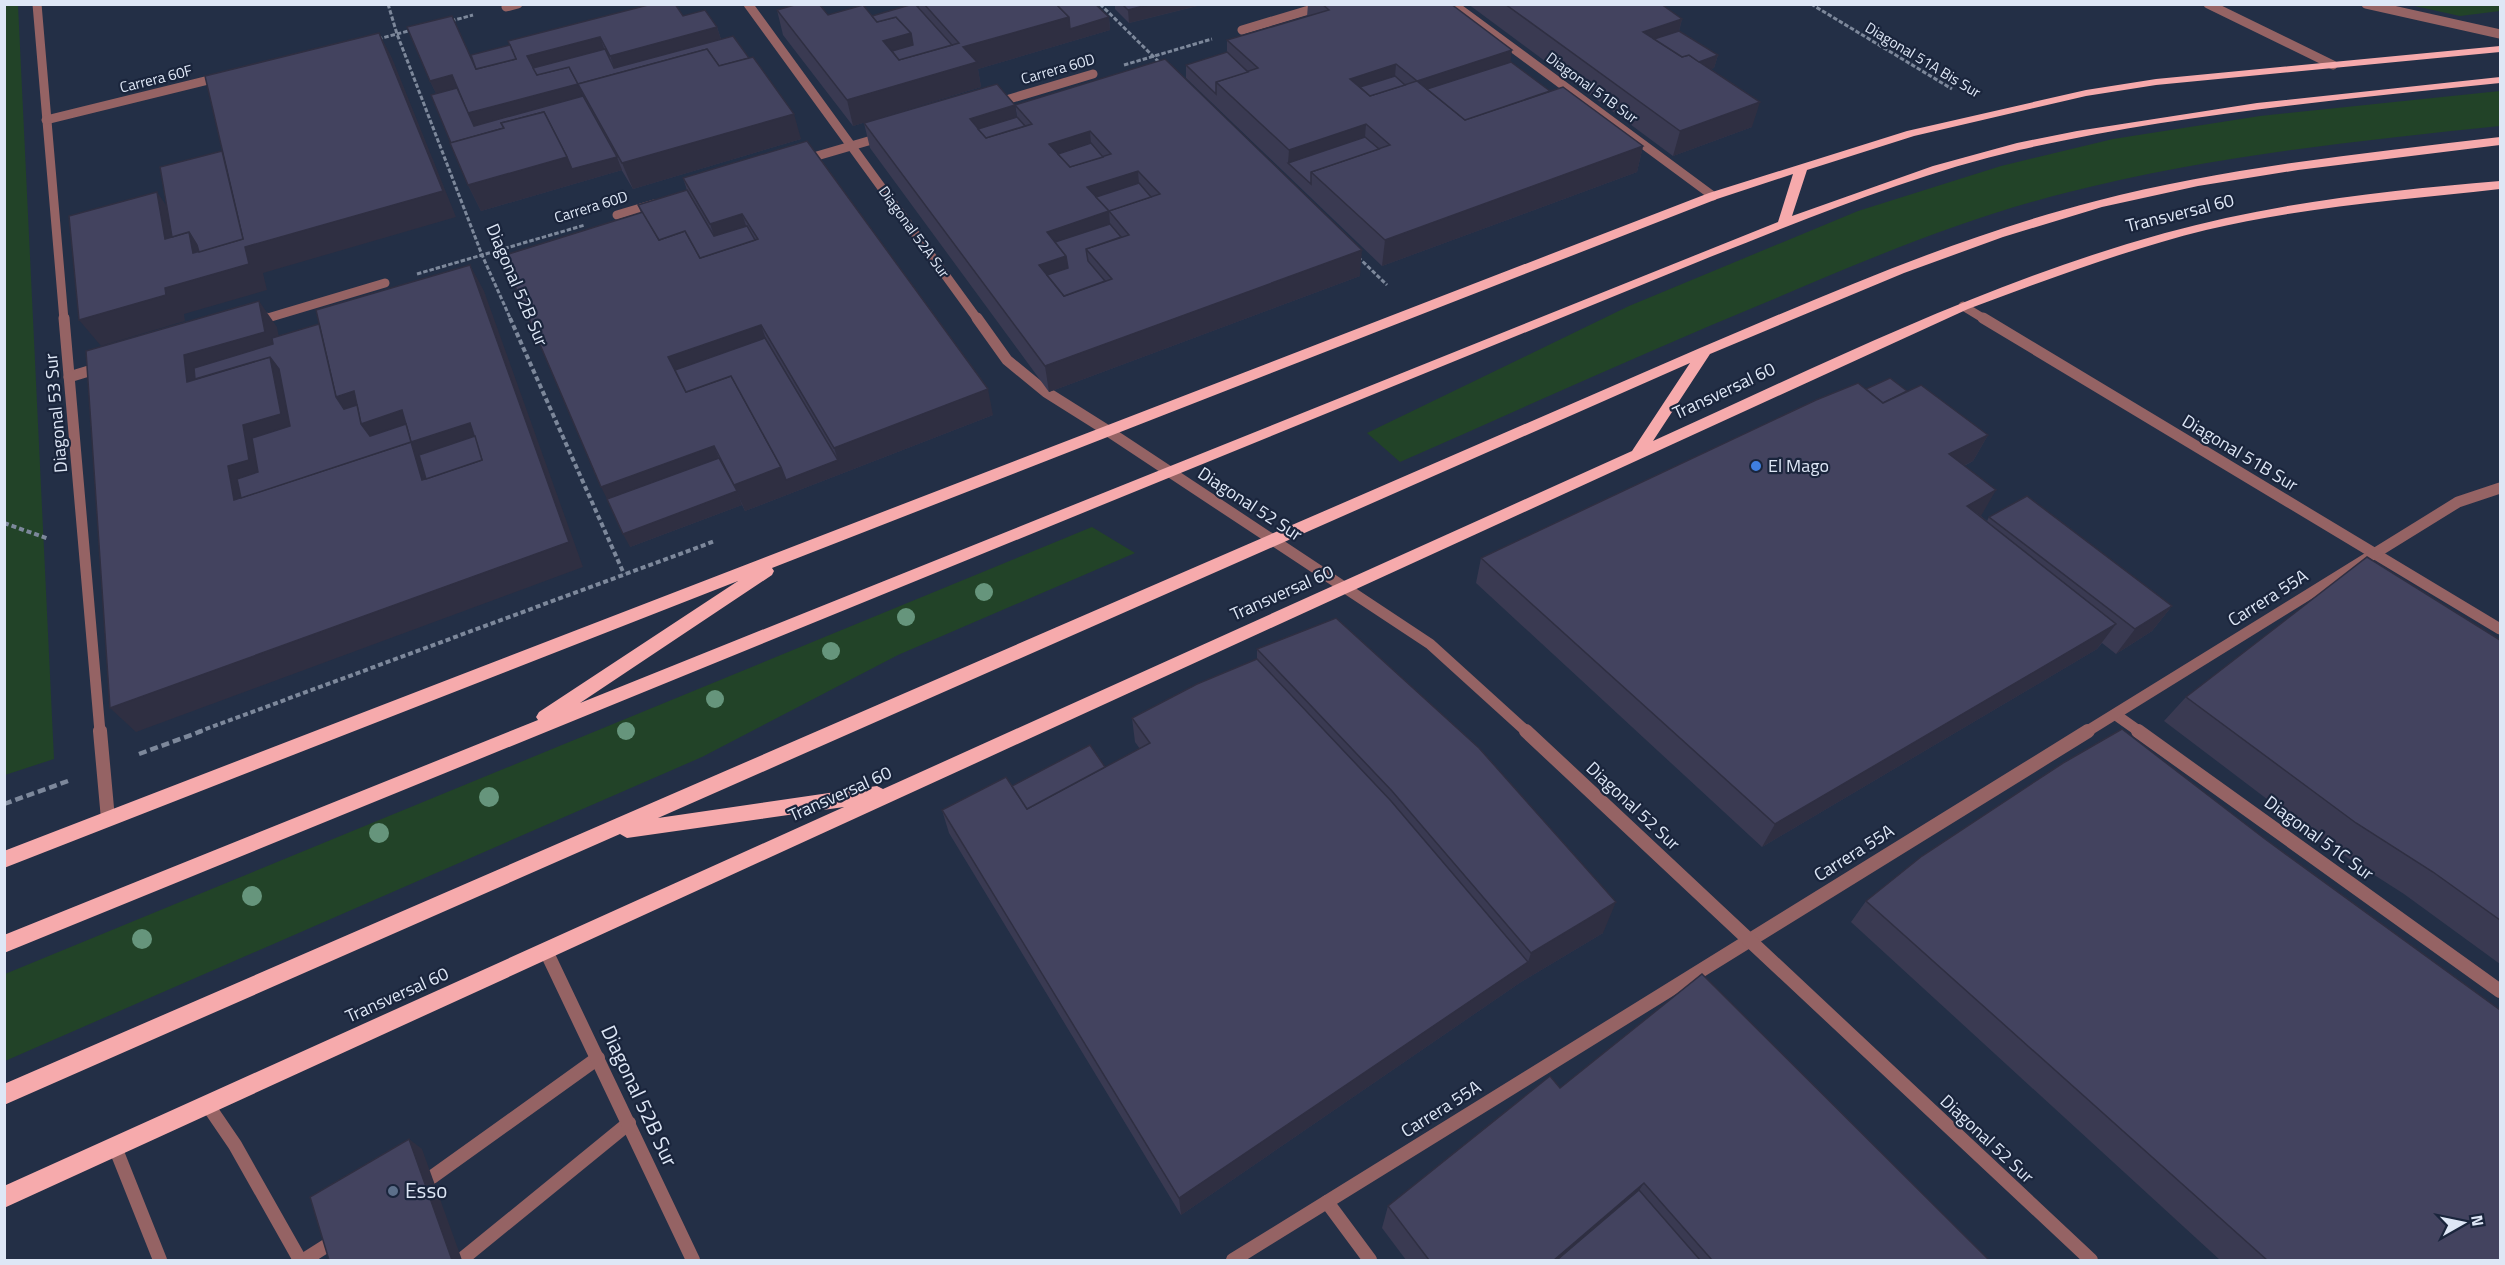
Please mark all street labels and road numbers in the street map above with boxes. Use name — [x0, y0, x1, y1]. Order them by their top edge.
street label: Diagonal 51A Bis Sur — [1861, 16, 1986, 103]
street label: Diagonal 51B Sur — [1541, 46, 1643, 129]
street label: Carrera 60D — [1018, 47, 1098, 90]
street label: Carrera 60F — [117, 58, 195, 99]
street label: Diagonal 52A Sur — [873, 181, 956, 282]
street label: Carrera 60D — [551, 184, 631, 229]
street label: Transversal 60 — [2123, 186, 2237, 239]
street label: Diagonal 52B Sur — [479, 219, 555, 350]
street label: Diagonal 53 Sur — [37, 352, 74, 474]
street label: Transversal 60 — [1668, 355, 1780, 426]
street label: Diagonal 51B Sur — [2177, 407, 2303, 498]
street label: Diagonal 52 Sur — [1193, 460, 1308, 548]
street label: Transversal 60 — [1226, 558, 1338, 627]
street label: Carrera 55A — [2222, 562, 2313, 633]
street label: Diagonal 52 Sur — [1580, 755, 1686, 856]
street label: Transversal 60 — [784, 759, 896, 828]
street label: Diagonal 51C Sur — [2259, 789, 2380, 887]
street label: Carrera 55A — [1808, 817, 1899, 888]
street label: Transversal 60 — [341, 960, 453, 1029]
street label: Diagonal 52B Sur — [593, 1020, 687, 1172]
street label: Carrera 55A — [1395, 1073, 1486, 1144]
street label: Diagonal 52 Sur — [1934, 1088, 2040, 1189]

